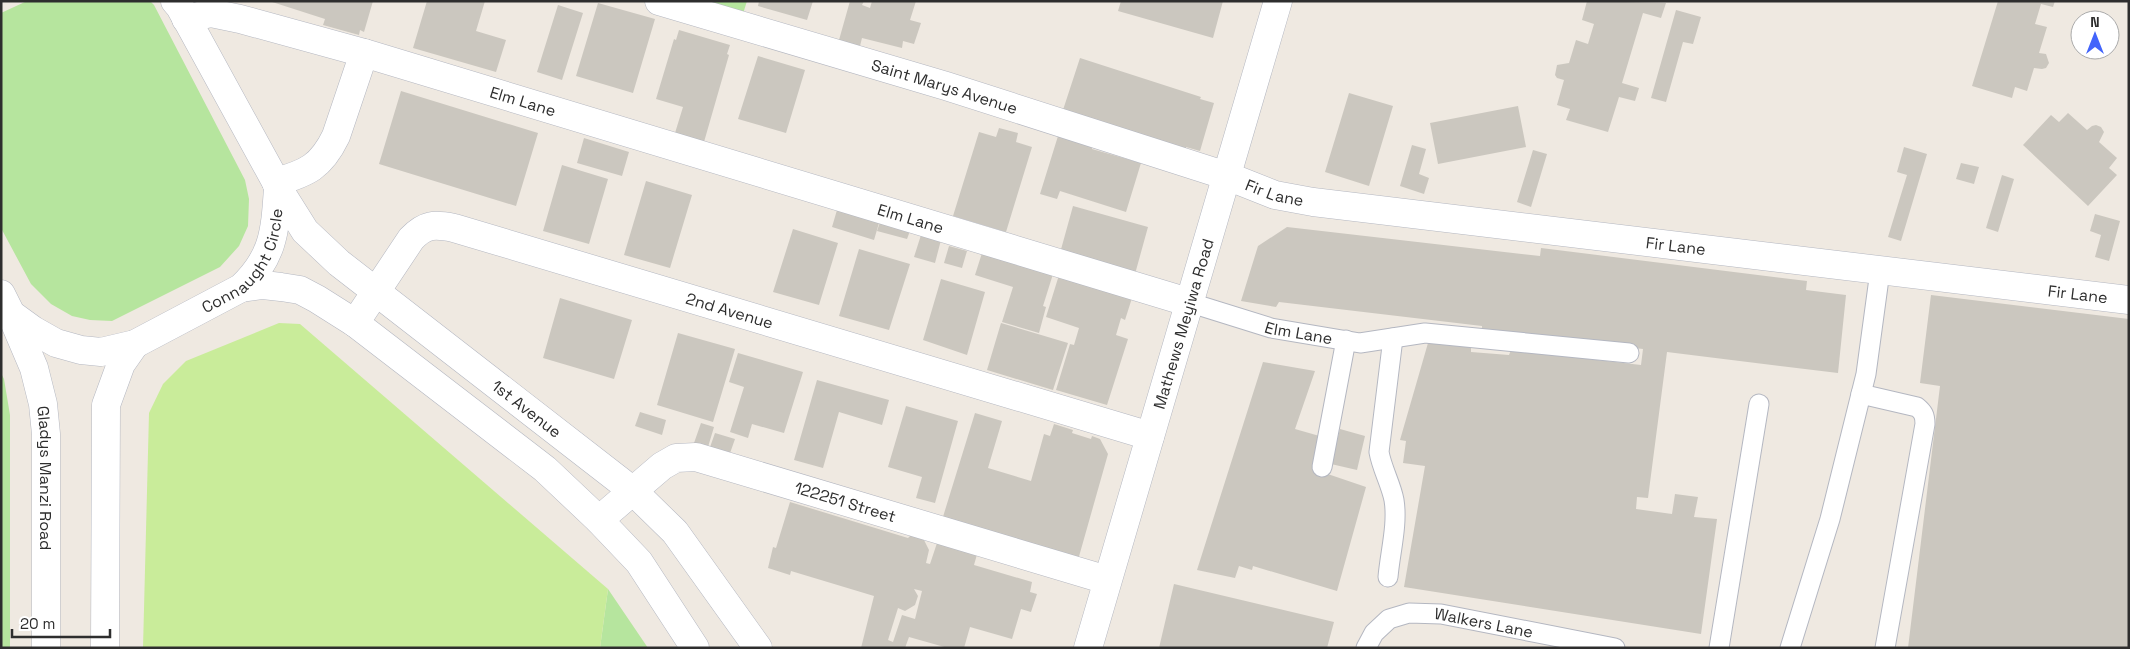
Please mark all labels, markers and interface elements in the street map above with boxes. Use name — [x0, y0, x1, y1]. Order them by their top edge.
north arrow — [2070, 10, 2120, 60]
text: N — [2090, 13, 2100, 31]
street label: Saint Marys Avenue — [869, 54, 1020, 119]
street label: Elm Lane — [487, 81, 559, 121]
street label: Fir Lane — [1242, 174, 1305, 211]
street label: Elm Lane — [875, 198, 946, 238]
street label: Connaught Circle — [198, 208, 287, 318]
street label: Fir Lane — [1645, 232, 1707, 260]
street label: Mathews Meyiwa Road — [1148, 236, 1218, 411]
street label: Fir Lane — [2047, 280, 2109, 308]
street label: 2nd Avenue — [683, 287, 776, 333]
street label: Elm Lane — [1262, 316, 1334, 349]
street label: 1st Avenue — [488, 375, 566, 442]
street label: Gladys Manzi Road — [33, 405, 57, 550]
street label: 122251 Street — [792, 477, 899, 527]
street label: Walkers Lane — [1433, 602, 1535, 642]
scale bar — [12, 606, 110, 638]
text: 20 m — [20, 614, 55, 633]

